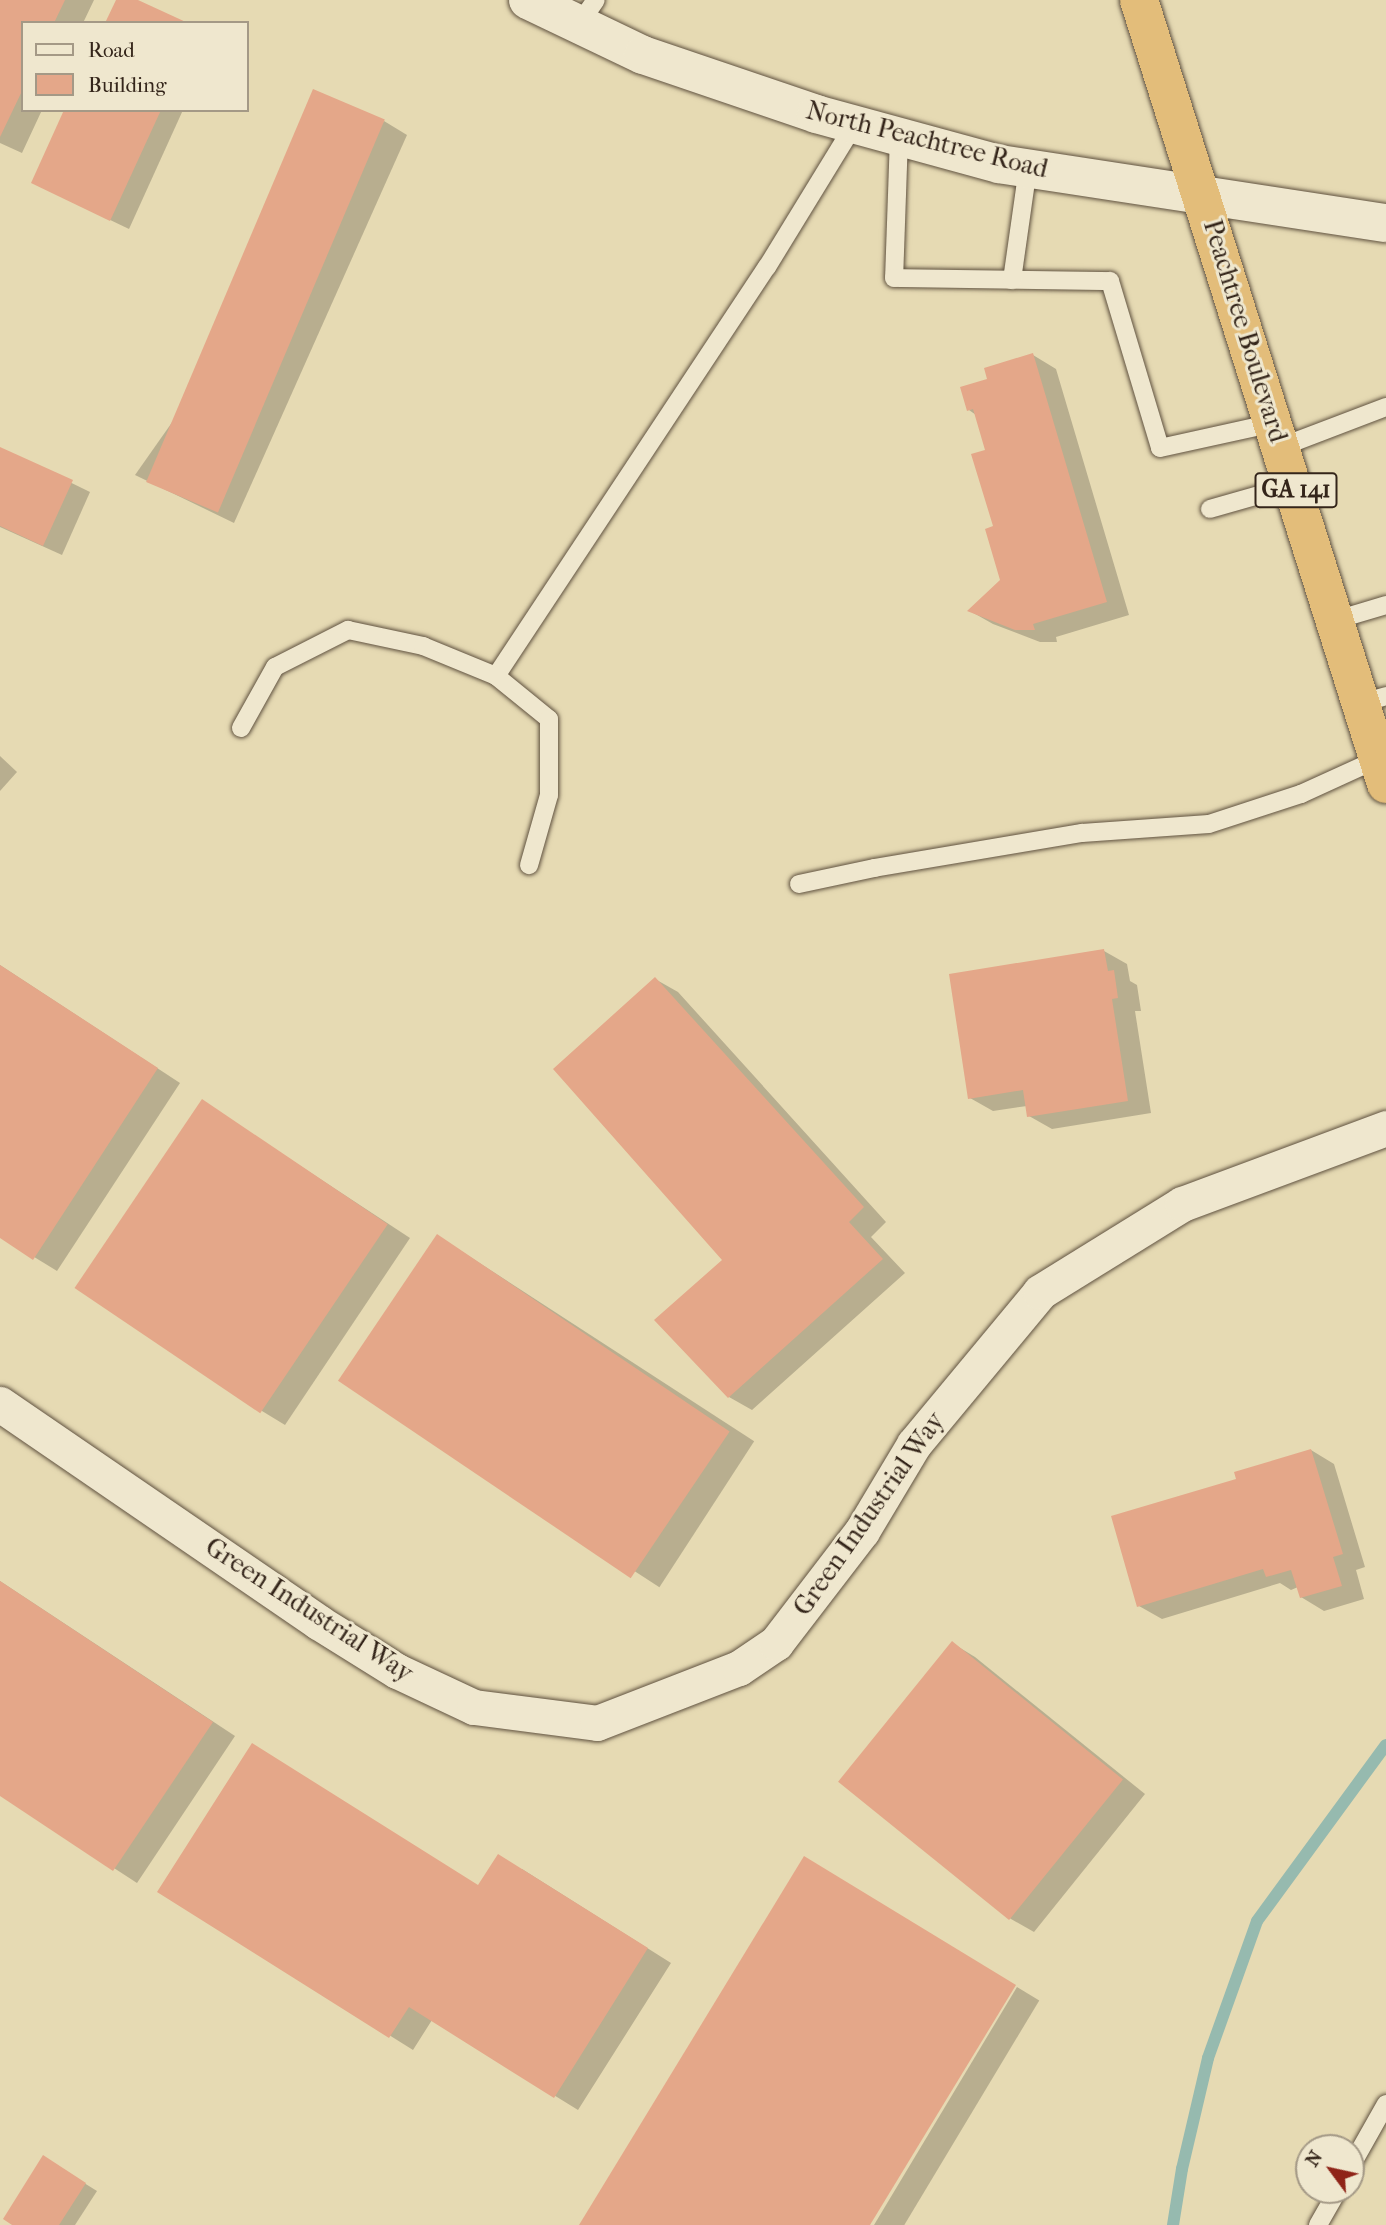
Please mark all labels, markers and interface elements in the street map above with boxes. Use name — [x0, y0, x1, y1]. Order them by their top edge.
legend — [21, 21, 248, 112]
text: Road — [88, 38, 135, 62]
text: Building — [88, 73, 166, 97]
street label: North Peachtree Road — [803, 95, 1051, 185]
street label: Peachtree Boulevard — [1196, 216, 1294, 446]
road number: GA 141 — [1254, 470, 1338, 510]
street label: Green Industrial Way — [787, 1406, 951, 1622]
street label: Green Industrial Way — [199, 1531, 419, 1689]
north arrow — [1295, 2134, 1365, 2204]
text: N — [1301, 2147, 1327, 2171]

